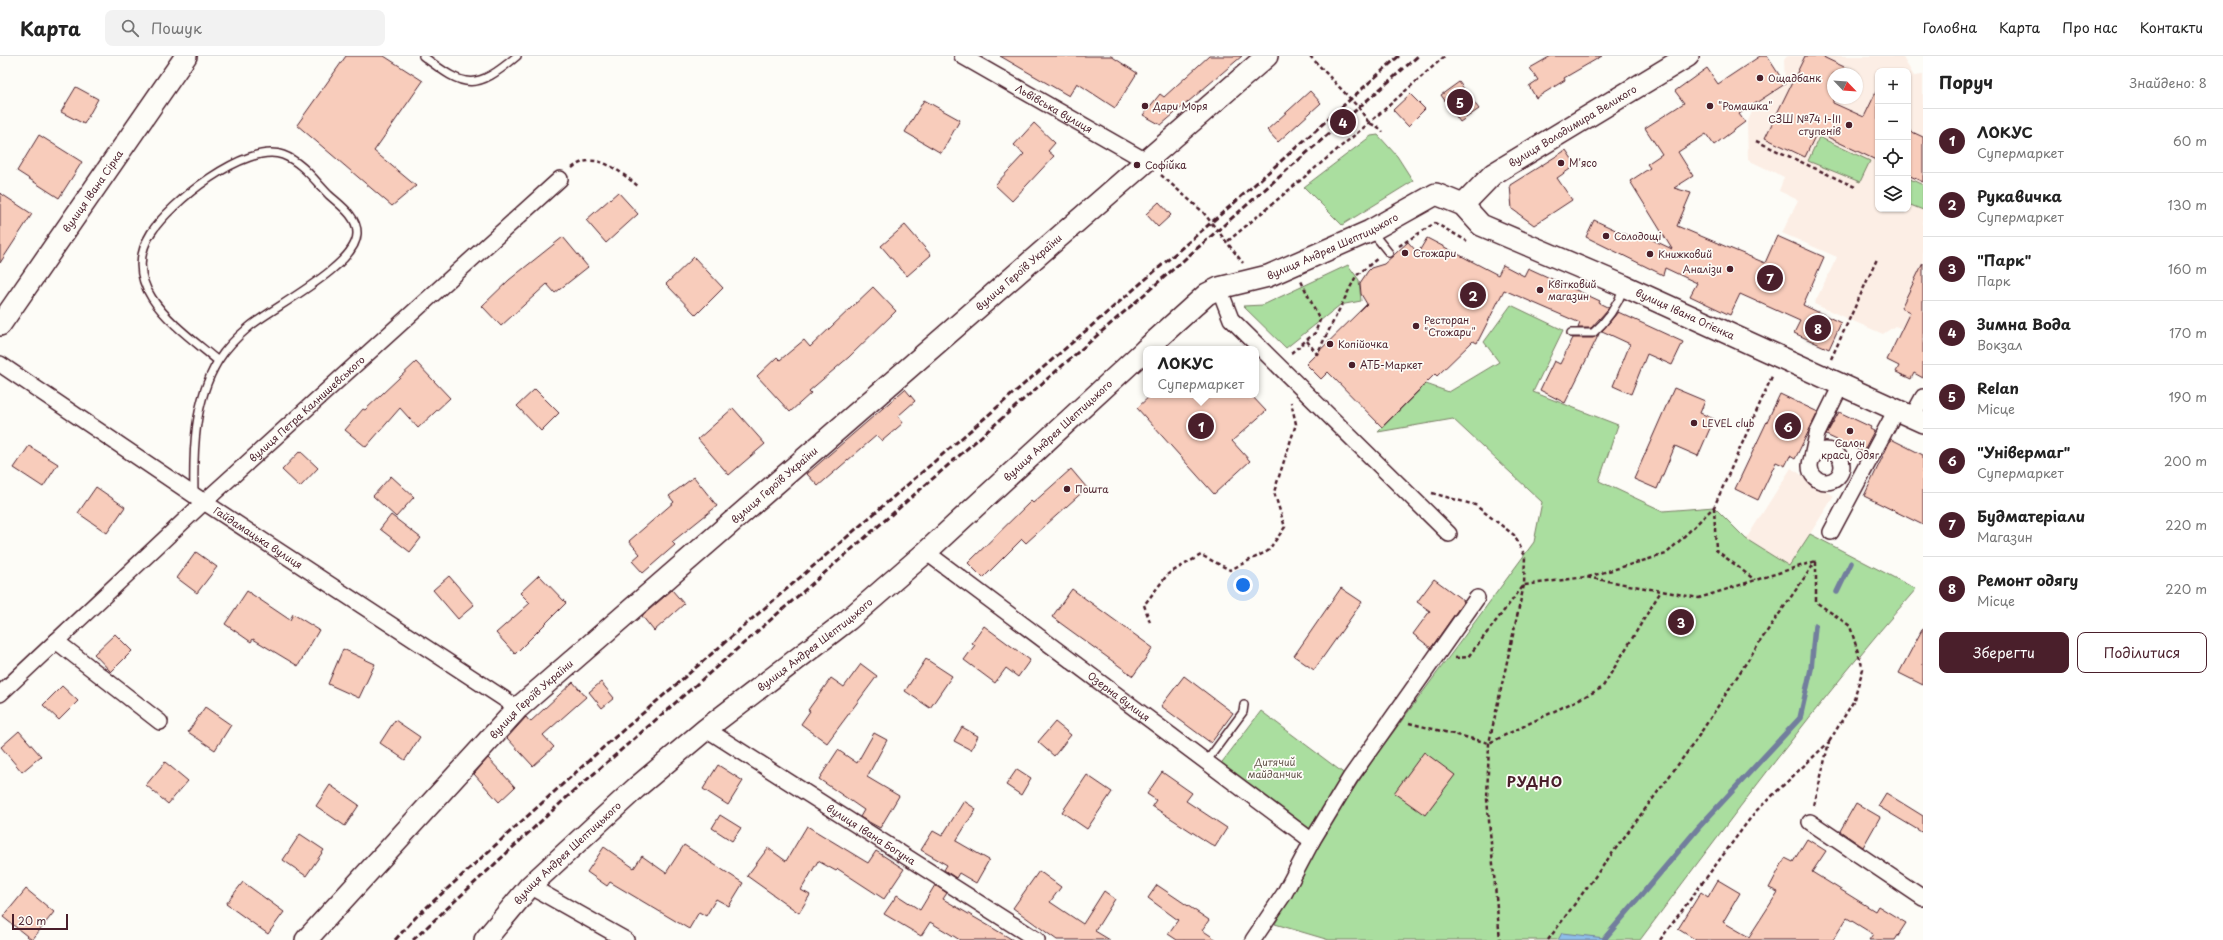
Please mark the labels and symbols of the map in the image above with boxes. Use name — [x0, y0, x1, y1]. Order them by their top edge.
north arrow — [1827, 68, 1863, 104]
place label: Ощадбанк — [1768, 70, 1821, 85]
marker: Ощадбанк — [1755, 73, 1765, 83]
street label: Львівська вулиця — [1013, 80, 1096, 136]
street label: вулиця Володимира Великого — [1505, 81, 1639, 170]
pin: 5 — [1447, 87, 1473, 117]
place label: Дари Моря — [1152, 98, 1208, 113]
place label: "Ромашка" — [1718, 98, 1772, 113]
marker: Дари Моря — [1140, 101, 1150, 111]
marker: "Ромашка" — [1705, 101, 1715, 111]
pin: 4 — [1330, 107, 1356, 137]
place label: СЗШ №74 І-ІІІ ступенів — [1768, 111, 1841, 138]
marker: СЗШ №74 І-ІІІ ступенів — [1844, 120, 1854, 130]
street label: вулиця Івана Сірка — [58, 146, 127, 235]
place label: М'ясо — [1569, 155, 1598, 170]
place label: Софійка — [1145, 157, 1187, 172]
marker: М'ясо — [1556, 158, 1566, 168]
marker: Софійка — [1132, 160, 1142, 170]
street label: вулиця Андрея Шептицького — [1264, 209, 1401, 283]
place label: Солодощі — [1614, 228, 1661, 243]
street label: вулиця Героїв України — [972, 230, 1065, 314]
marker: Солодощі — [1601, 231, 1611, 241]
place label: Стожари — [1413, 245, 1456, 260]
place label: Книжковий — [1658, 246, 1712, 261]
marker: Стожари — [1400, 248, 1410, 258]
marker: Книжковий — [1645, 249, 1655, 259]
place label: Аналізи — [1683, 261, 1722, 276]
pin: 7 — [1757, 263, 1783, 293]
marker: Аналізи — [1725, 264, 1735, 274]
place label: Квітковий магазин — [1548, 276, 1597, 303]
pin: 2 — [1460, 280, 1486, 310]
street label: вулиця Івана Огієнка — [1634, 284, 1738, 343]
marker: Квітковий магазин — [1535, 285, 1545, 295]
place label: Ресторан "Стожари" — [1424, 312, 1476, 339]
pin: 8 — [1805, 313, 1831, 343]
marker: Ресторан "Стожари" — [1411, 321, 1421, 331]
place label: Копійочка — [1338, 336, 1389, 351]
marker: Копійочка — [1325, 339, 1335, 349]
street label: вулиця Петра Калнишевського — [245, 351, 368, 465]
place label: АТБ-Маркет — [1360, 357, 1423, 372]
marker: АТБ-Маркет — [1347, 360, 1357, 370]
street label: вулиця Андрея Шептицького — [1000, 376, 1115, 484]
pin: 1 — [1188, 411, 1214, 441]
pin: 6 — [1775, 411, 1801, 441]
place label: LEVEL club — [1702, 415, 1754, 430]
marker: LEVEL club — [1689, 418, 1699, 428]
marker: Салон краси, Одяг — [1845, 426, 1855, 436]
place label: Салон краси, Одяг — [1821, 435, 1880, 462]
street label: вулиця Героїв України — [727, 443, 820, 526]
place label: Пошта — [1075, 481, 1109, 496]
marker: Пошта — [1062, 484, 1072, 494]
street label: Гайдамацька вулиця — [211, 502, 306, 572]
your location — [1233, 575, 1253, 595]
street label: вулиця Андрея Шептицького — [754, 594, 876, 694]
pin: 3 — [1668, 607, 1694, 637]
street label: вулиця Героїв України — [486, 655, 576, 742]
street label: Озерна вулиця — [1085, 668, 1154, 724]
park label: Дитячий майданчик — [1248, 754, 1302, 781]
district label: РУДНО — [1507, 771, 1563, 792]
street label: вулиця Андрея Шептицького — [510, 797, 624, 907]
street label: вулиця Івана Богуна — [824, 800, 920, 868]
scale bar — [12, 912, 68, 931]

